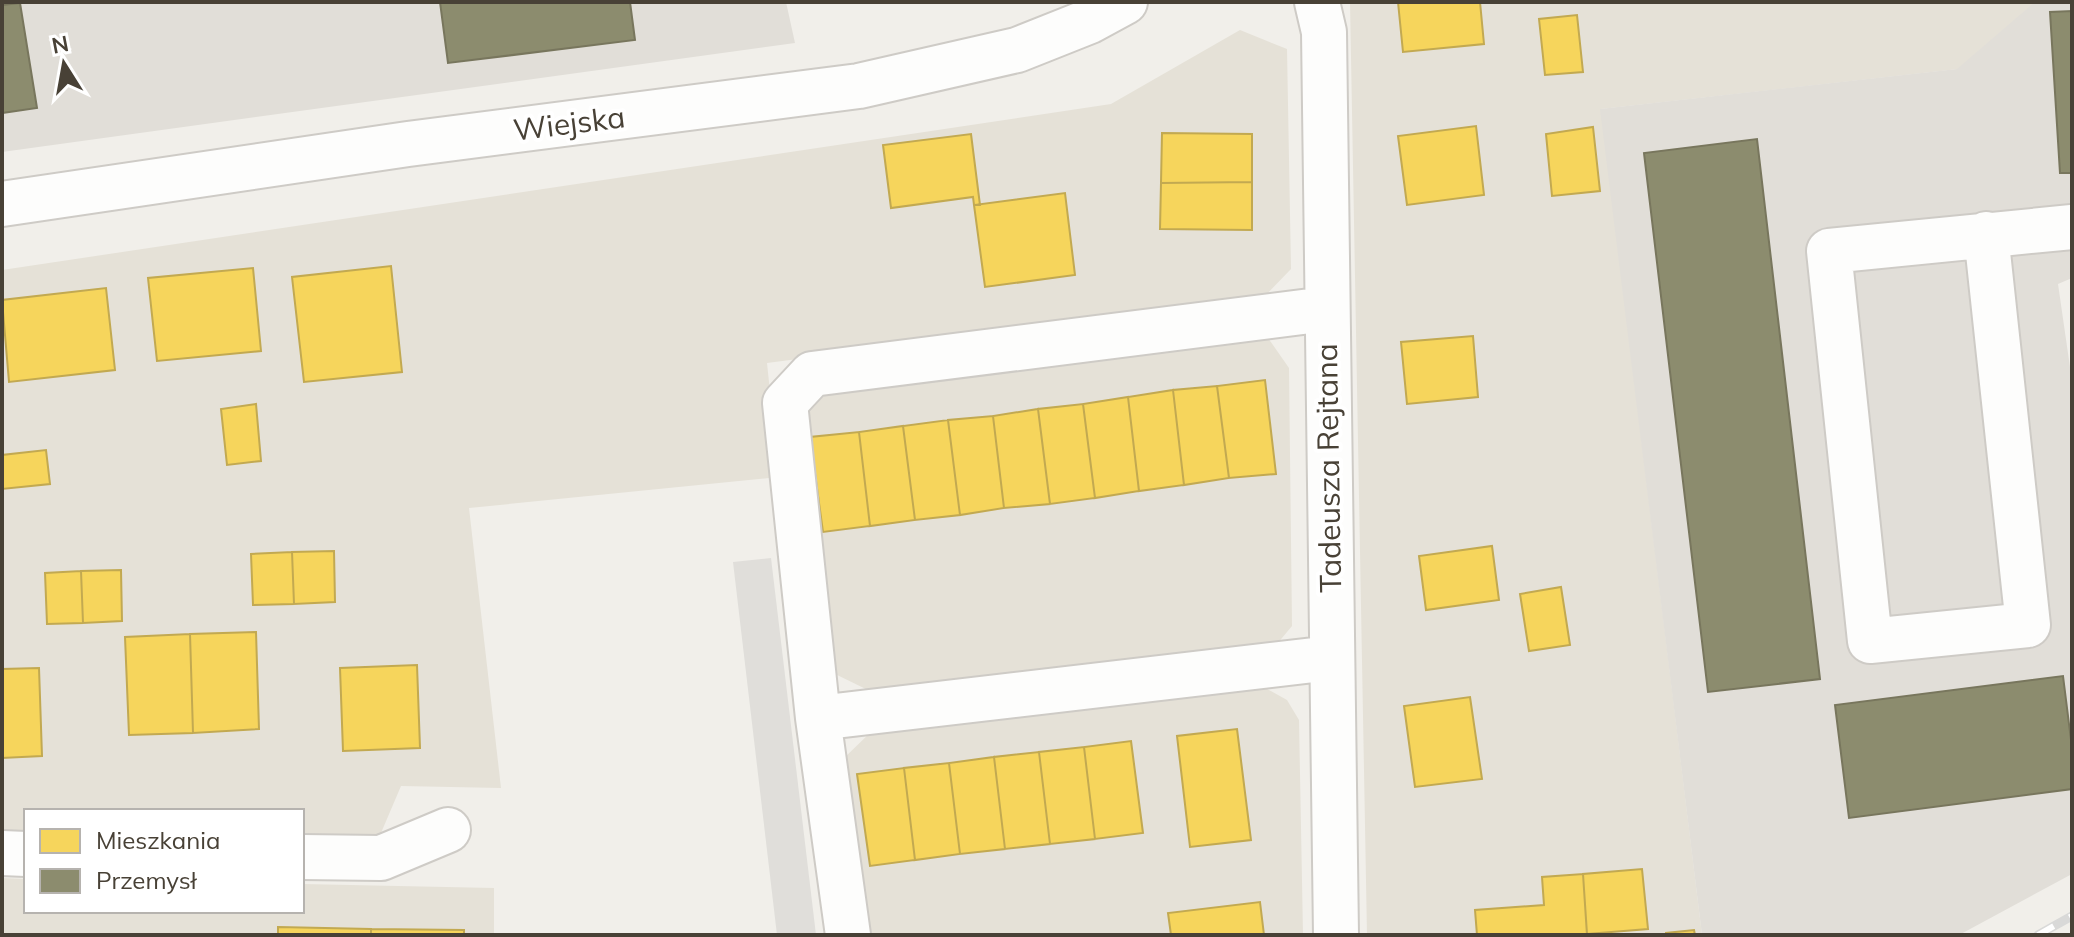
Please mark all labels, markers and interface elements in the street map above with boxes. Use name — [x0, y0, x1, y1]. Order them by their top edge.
north arrow — [24, 24, 104, 104]
text: N — [49, 29, 71, 60]
street label: Wiejska — [511, 97, 627, 149]
street label: Tadeusza Rejtana — [1307, 343, 1349, 593]
legend — [24, 809, 304, 913]
text: Mieszkania — [96, 825, 220, 855]
text: Przemysł — [96, 865, 198, 895]

